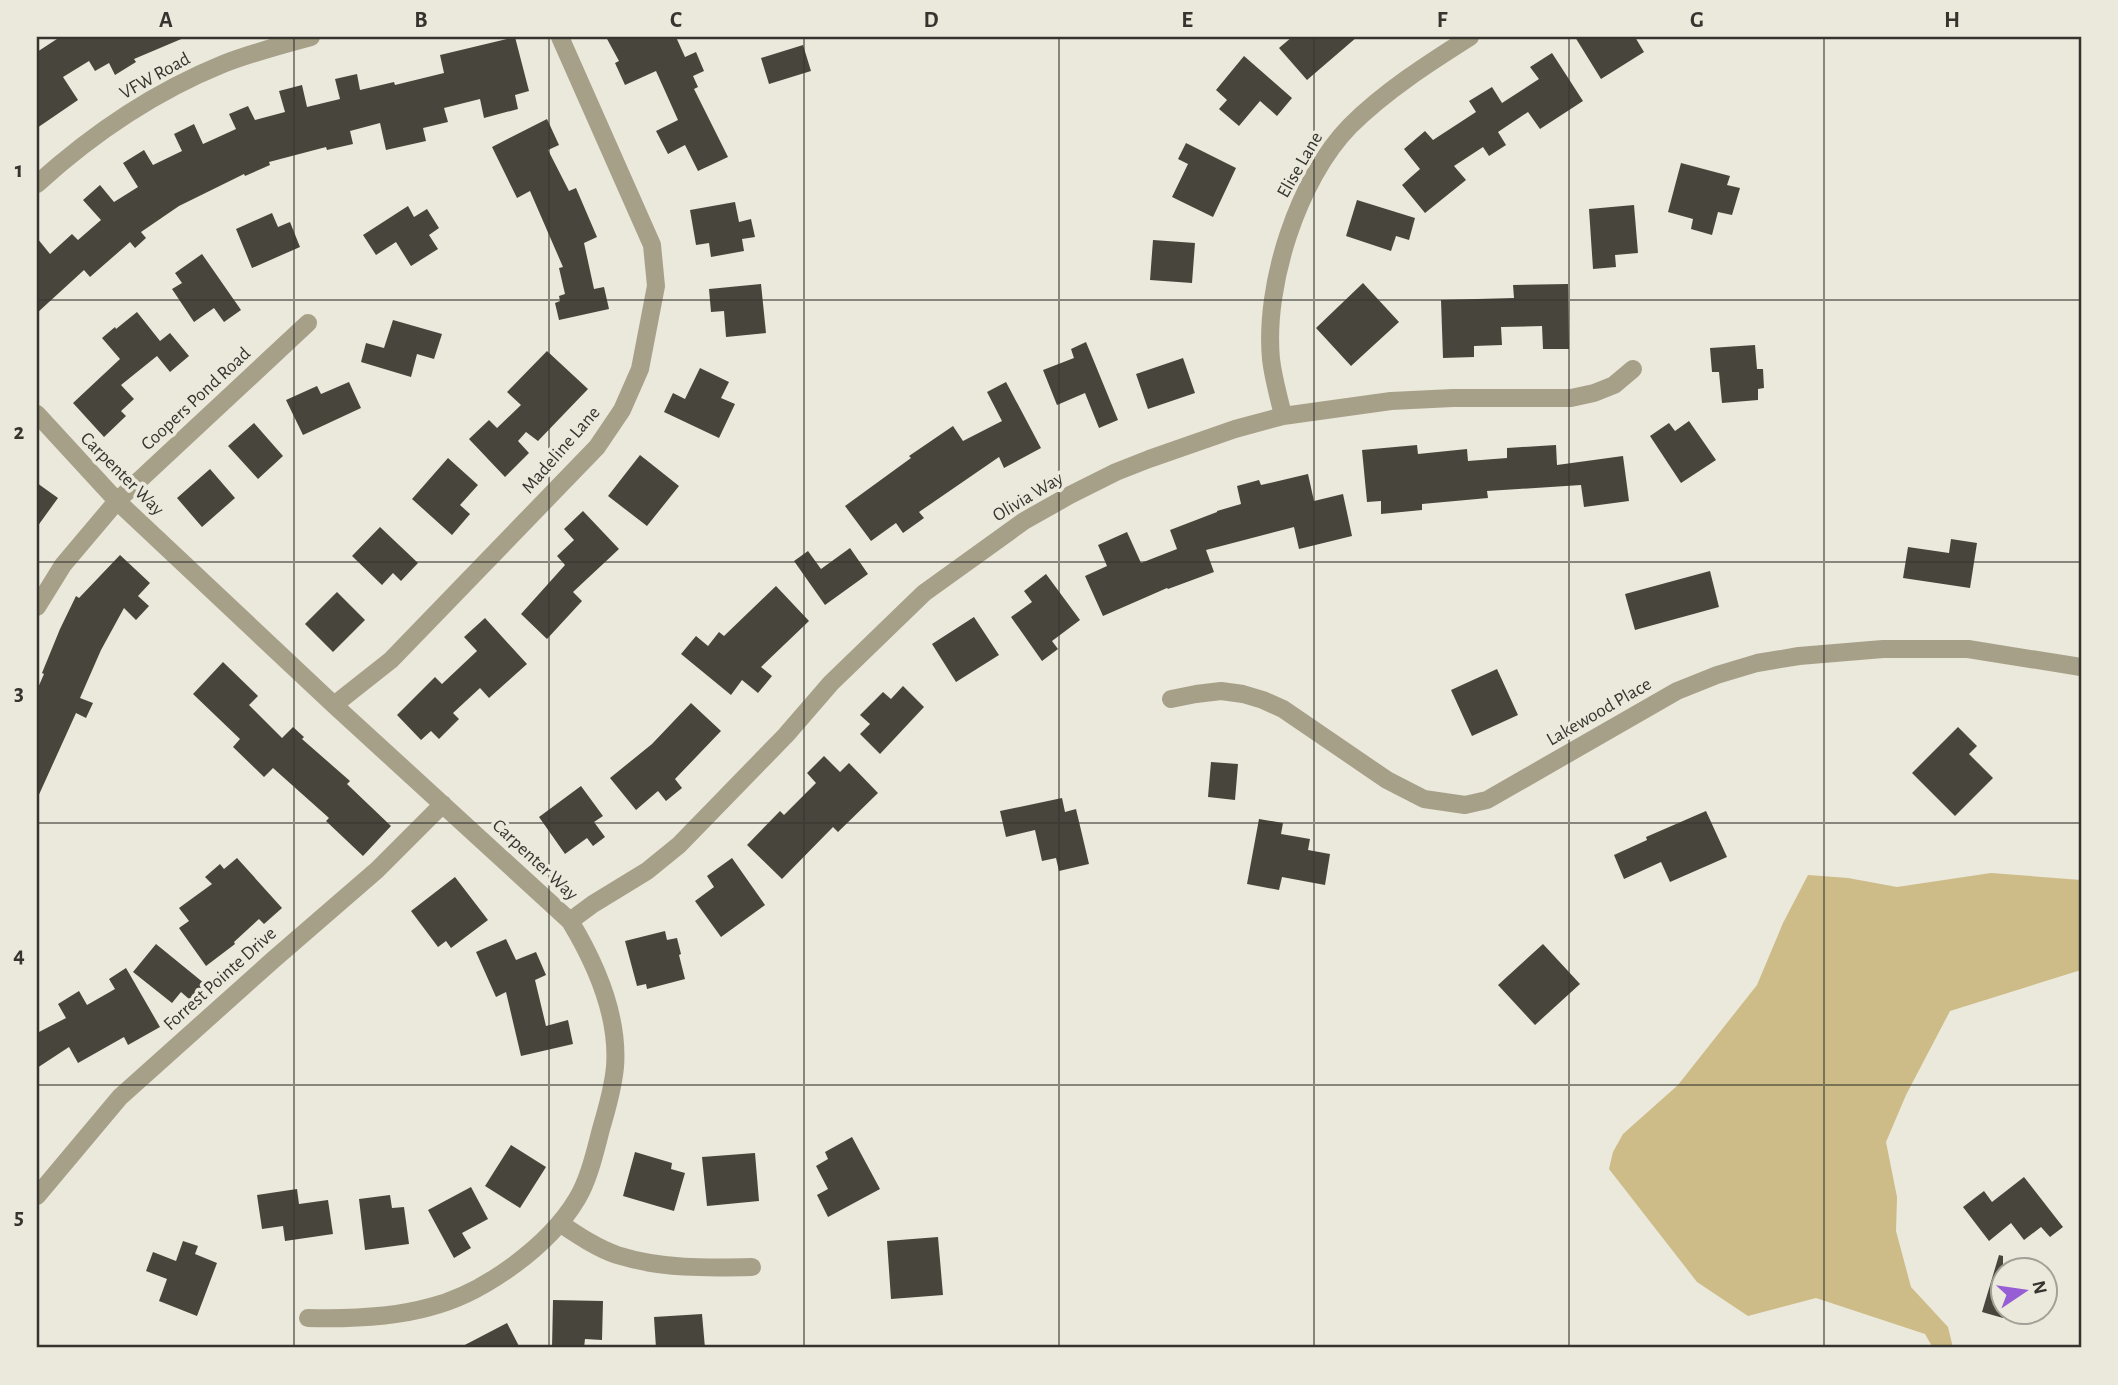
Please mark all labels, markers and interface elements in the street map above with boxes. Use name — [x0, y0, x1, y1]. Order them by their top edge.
text: A — [159, 9, 173, 32]
text: B — [414, 9, 428, 32]
text: C — [670, 9, 682, 32]
text: D — [923, 9, 939, 32]
text: E — [1181, 9, 1193, 32]
text: F — [1437, 9, 1448, 32]
text: G — [1690, 9, 1704, 32]
text: H — [1944, 9, 1960, 32]
street label: VFW Road — [117, 49, 193, 103]
street label: Elise Lane — [1274, 129, 1326, 201]
text: 1 — [15, 159, 23, 182]
street label: Coopers Pond Road — [138, 344, 254, 454]
street label: Madeline Lane — [518, 403, 604, 497]
text: 2 — [14, 421, 25, 444]
street label: Carpenter Way — [77, 429, 167, 519]
street label: Olivia Way — [989, 469, 1067, 525]
street label: Lakewood Place — [1543, 674, 1655, 750]
text: 3 — [14, 682, 24, 705]
street label: Carpenter Way — [489, 816, 581, 904]
street label: Forrest Pointe Drive — [160, 924, 280, 1034]
text: 4 — [13, 944, 25, 967]
text: 5 — [14, 1206, 24, 1229]
north arrow — [1988, 1256, 2058, 1326]
text: N — [2028, 1279, 2050, 1296]

